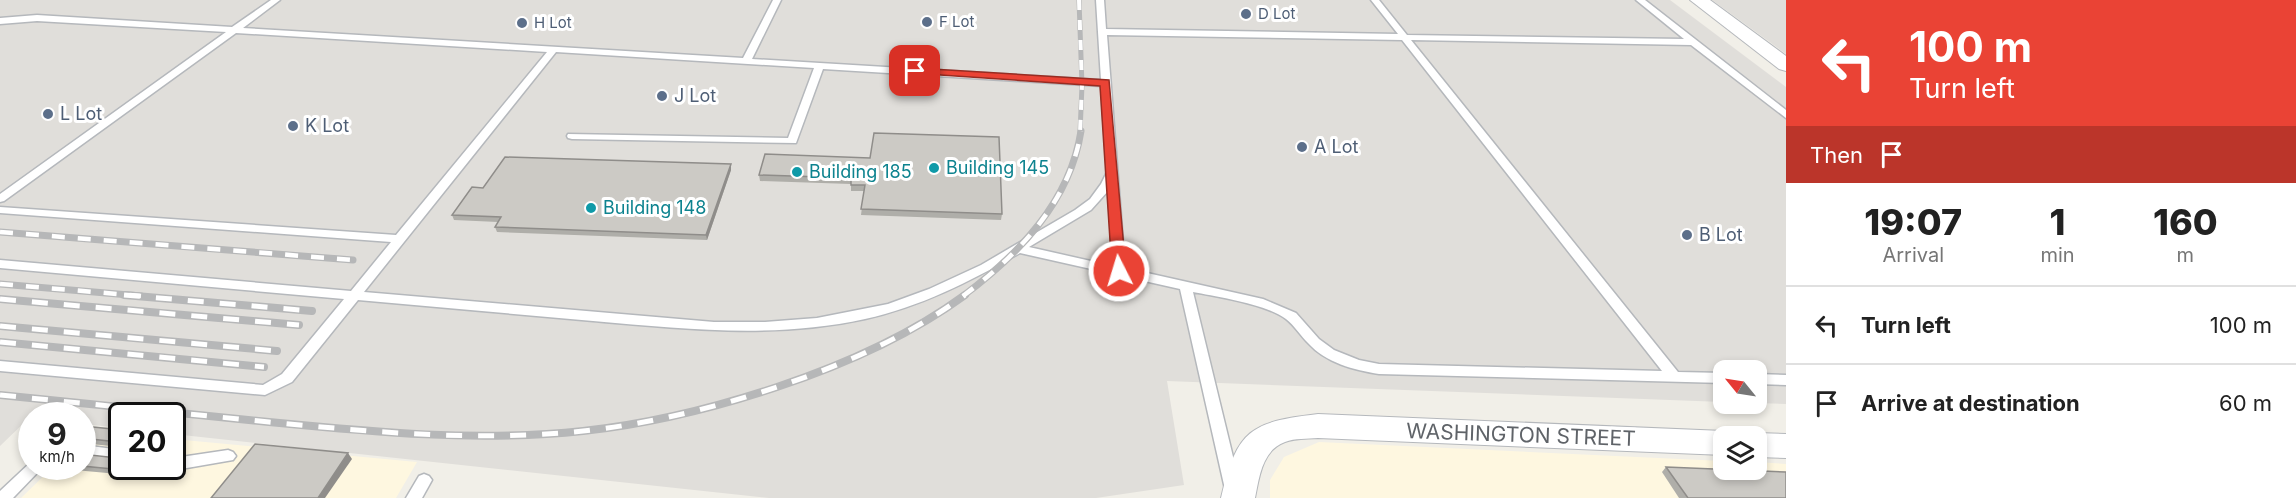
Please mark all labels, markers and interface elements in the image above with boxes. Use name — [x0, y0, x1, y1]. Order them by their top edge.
place label: D Lot — [1258, 4, 1296, 23]
marker: D Lot — [1239, 7, 1253, 21]
place label: F Lot — [939, 12, 975, 31]
place label: H Lot — [534, 13, 572, 32]
marker: F Lot — [920, 15, 934, 29]
marker: H Lot — [515, 16, 529, 30]
text: 100 m — [1909, 21, 2032, 72]
icon: left — [1810, 24, 1888, 102]
pin — [889, 45, 940, 96]
icon: arrive — [898, 54, 931, 87]
text: Turn left — [1909, 72, 2015, 105]
place label: J Lot — [674, 85, 716, 106]
marker: J Lot — [655, 89, 669, 103]
place label: L Lot — [60, 103, 102, 124]
marker: L Lot — [41, 107, 55, 121]
place label: K Lot — [305, 115, 349, 136]
marker: K Lot — [286, 119, 300, 133]
place label: A Lot — [1314, 136, 1358, 157]
icon: arrive — [1875, 138, 1908, 171]
marker: A Lot — [1295, 140, 1309, 154]
text: Then — [1810, 142, 1863, 168]
place label: Building 145 — [946, 157, 1049, 178]
place label: Building 185 — [809, 161, 912, 182]
marker: Building 145 — [927, 161, 941, 175]
marker: Building 185 — [790, 165, 804, 179]
place label: Building 148 — [603, 197, 706, 218]
text: 19:07 — [1864, 200, 1962, 244]
text: 1 — [2050, 200, 2066, 244]
text: 160 — [2153, 200, 2218, 244]
marker: Building 148 — [584, 201, 598, 215]
place label: B Lot — [1699, 224, 1743, 245]
marker: B Lot — [1680, 228, 1694, 242]
position arrow — [1087, 239, 1151, 303]
text: Arrival — [1882, 243, 1944, 267]
text: min — [2040, 243, 2075, 267]
text: m — [2177, 243, 2194, 267]
icon: left — [1810, 309, 1843, 342]
text: Turn left — [1861, 312, 1951, 338]
text: 100 m — [2210, 312, 2272, 338]
north arrow — [1713, 360, 1767, 414]
map controls — [1713, 360, 1767, 480]
icon: arrive — [1810, 387, 1843, 420]
text: Arrive at destination — [1861, 390, 2080, 416]
text: 60 m — [2219, 390, 2272, 416]
speed limit sign: 20 — [108, 402, 186, 480]
text: 9 — [47, 416, 67, 452]
street label: WASHINGTON STREET — [1406, 418, 1636, 451]
button: layers — [1713, 426, 1767, 480]
text: km/h — [39, 447, 75, 466]

